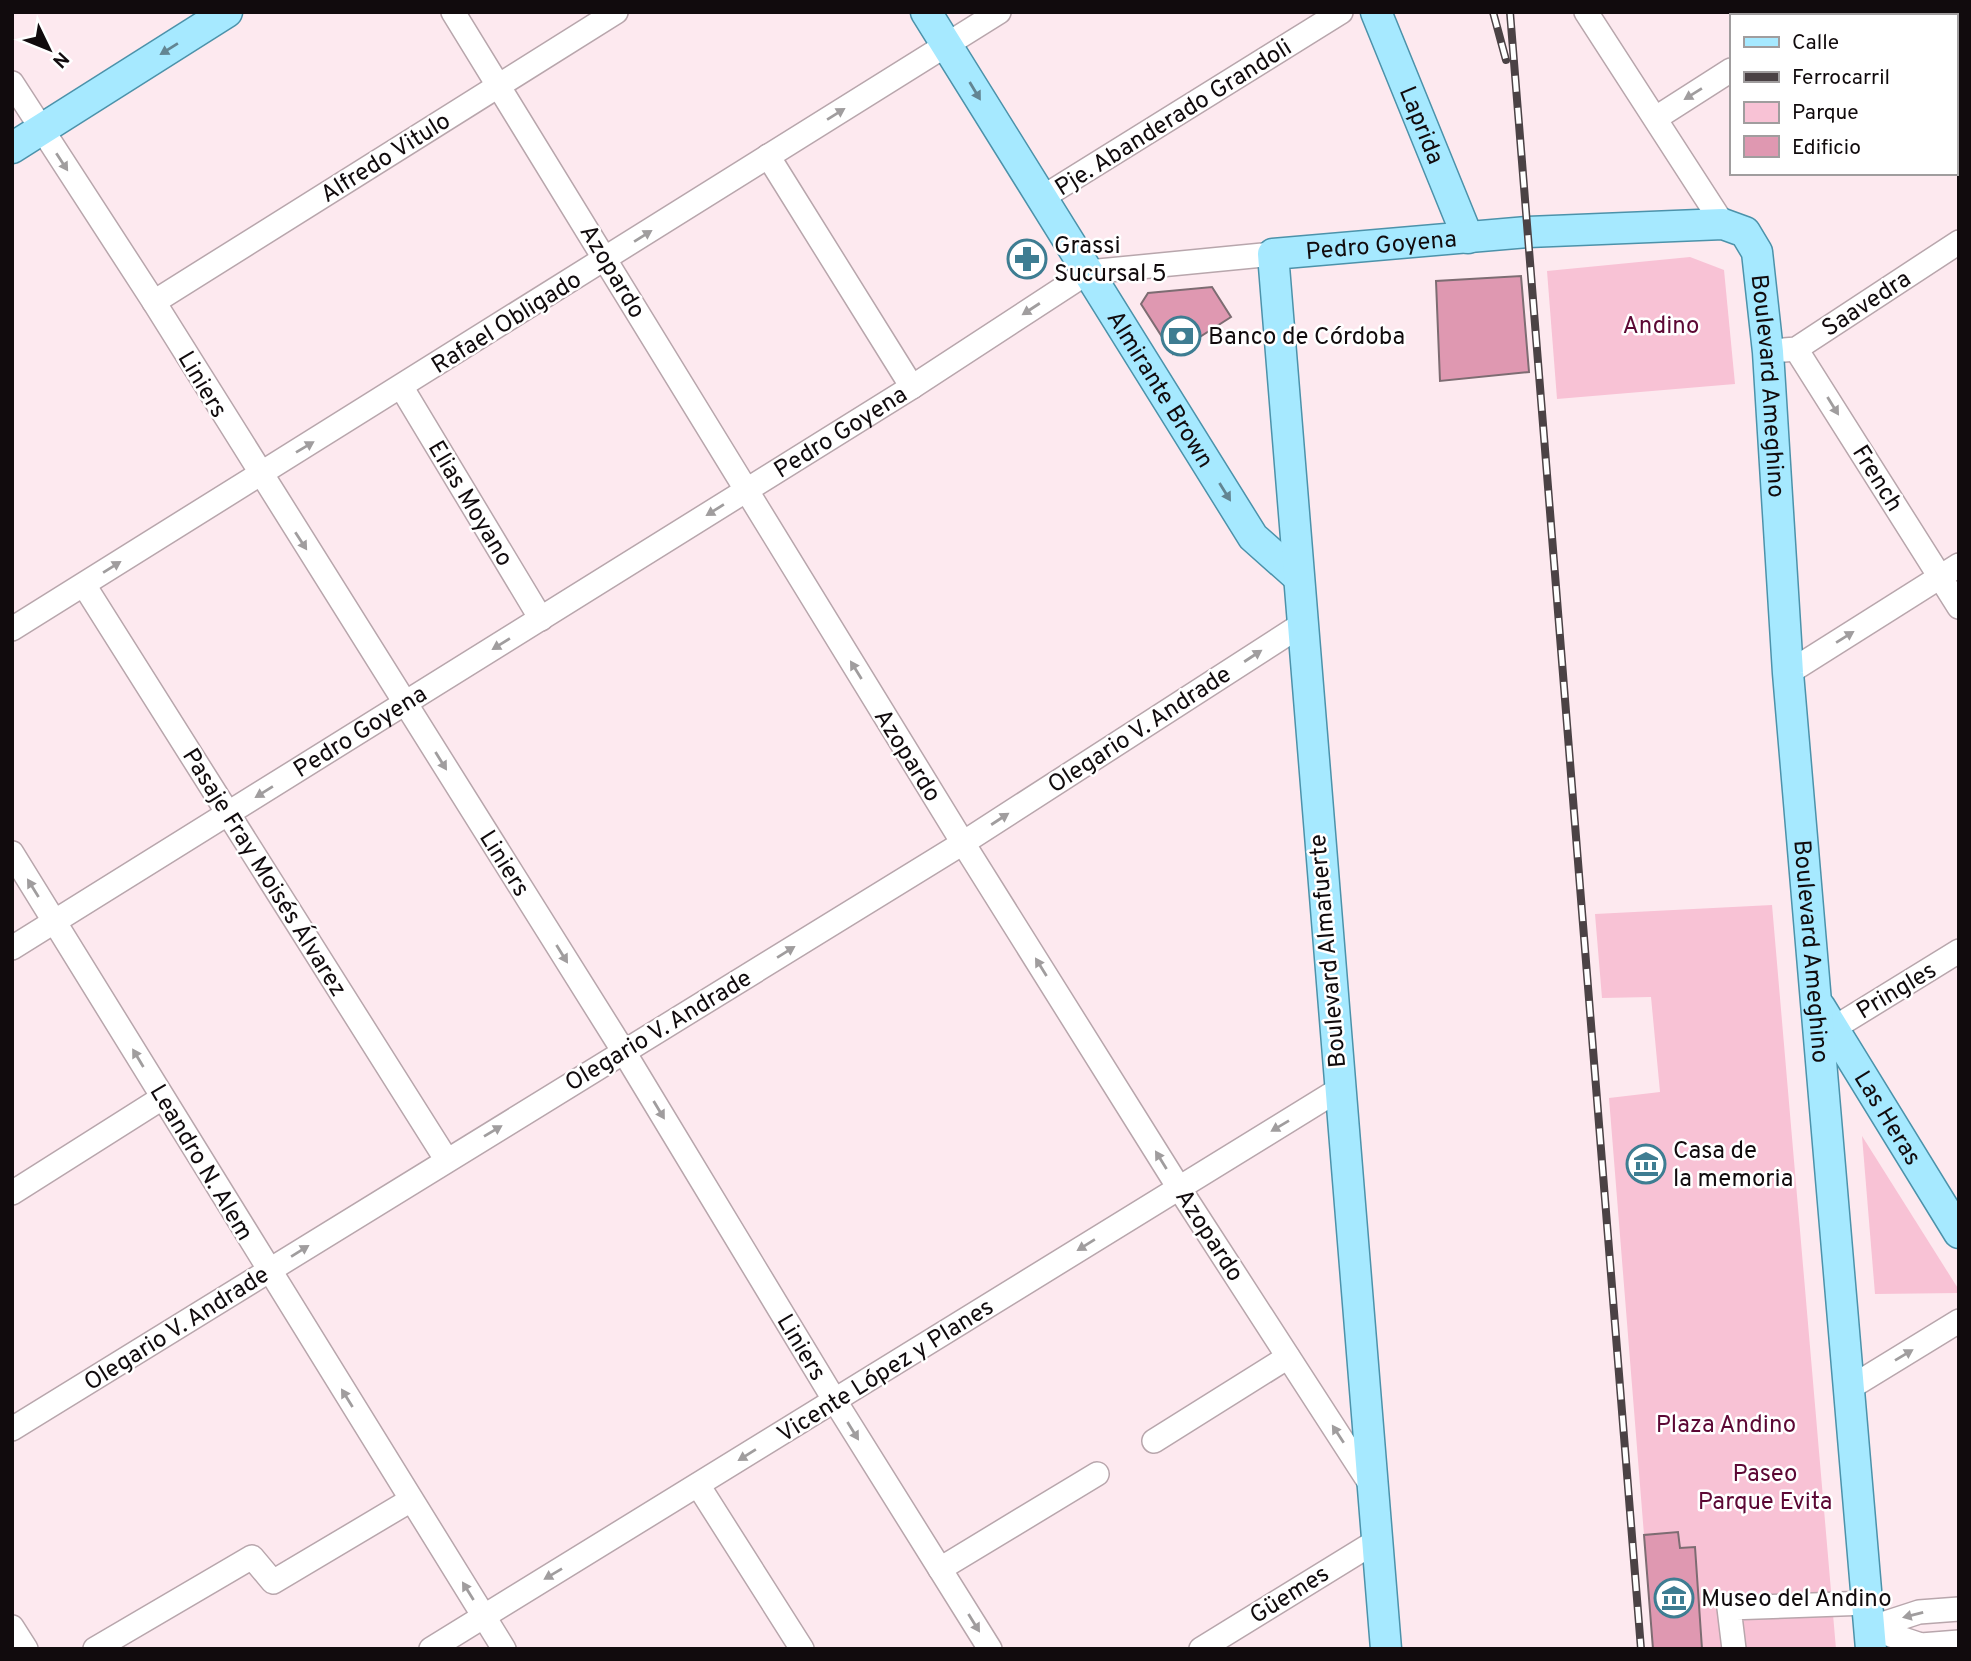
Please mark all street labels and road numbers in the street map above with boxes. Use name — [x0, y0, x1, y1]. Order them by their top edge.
street label: Pje. Abanderado Grandoli — [1050, 34, 1298, 204]
street label: Laprida — [1391, 82, 1449, 169]
street label: Alfredo Vitulo — [316, 107, 457, 211]
street label: Azopardo — [572, 220, 651, 324]
street label: Pedro Goyena — [1304, 225, 1458, 268]
street label: Saavedra — [1817, 265, 1917, 345]
street label: Rafael Obligado — [427, 266, 588, 382]
street label: Boulevard Ameghino — [1743, 273, 1790, 499]
street label: Almirante Brown — [1099, 306, 1219, 474]
street label: Liniers — [170, 346, 233, 424]
street label: Pedro Goyena — [769, 381, 914, 486]
street label: Elias Moyano — [420, 436, 519, 572]
street label: French — [1844, 440, 1908, 518]
street label: Olegario V. Andrade — [1043, 660, 1237, 801]
street label: Pedro Goyena — [289, 680, 433, 786]
street label: Azopardo — [866, 704, 947, 808]
street label: Pasaje Fray Moisés Álvarez — [174, 742, 354, 1003]
street label: Liniers — [471, 825, 535, 903]
street label: Boulevard Almafuerte — [1304, 833, 1354, 1069]
street label: Boulevard Ameghino — [1785, 839, 1834, 1064]
street label: Pringles — [1852, 956, 1942, 1027]
street label: Olegario V. Andrade — [560, 964, 758, 1099]
street label: Las Heras — [1846, 1066, 1927, 1172]
street label: Leandro N. Alem — [142, 1079, 259, 1247]
street label: Azopardo — [1167, 1184, 1249, 1288]
street label: Olegario V. Andrade — [79, 1261, 275, 1399]
street label: Vicente López y Planes — [772, 1293, 1000, 1450]
street label: Liniers — [769, 1309, 832, 1387]
street label: Güemes — [1245, 1560, 1335, 1632]

